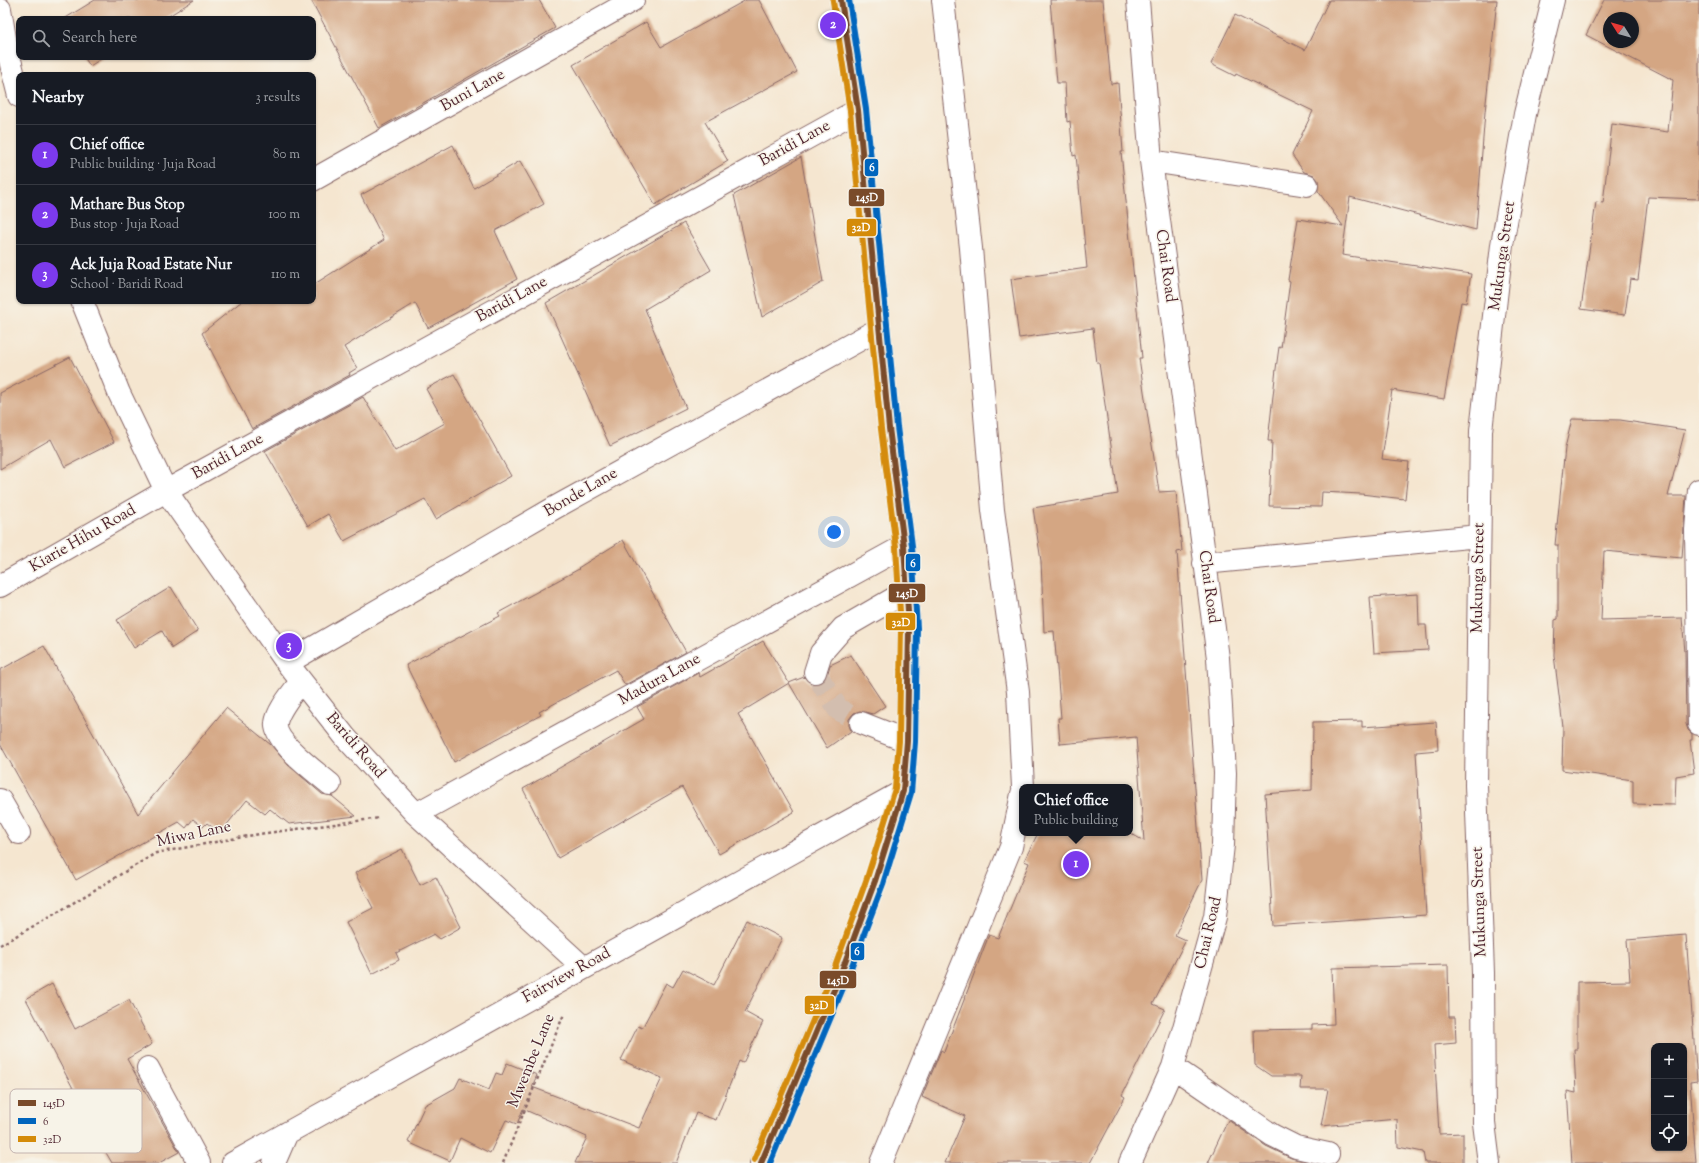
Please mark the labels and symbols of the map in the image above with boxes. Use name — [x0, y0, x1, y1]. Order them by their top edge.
pin: 2 — [820, 10, 846, 40]
north arrow — [1603, 12, 1639, 48]
street label: Buni Lane — [437, 64, 509, 118]
street label: Baridi Lane — [755, 115, 835, 173]
line badge: 6 — [864, 158, 879, 177]
text: 6 — [869, 160, 875, 176]
line badge: 145D — [848, 188, 885, 207]
text: 145D — [855, 190, 878, 206]
street label: Mukunga Street — [1484, 199, 1522, 312]
line badge: 32D — [846, 218, 877, 237]
text: 32D — [852, 220, 870, 236]
street label: Chai Road — [1148, 228, 1182, 304]
street label: Baridi Lane — [472, 271, 552, 329]
street label: Baridi Lane — [188, 428, 268, 486]
street label: Bonde Lane — [540, 463, 622, 523]
street label: Kiarie Hihu Road — [25, 499, 141, 579]
your location — [824, 522, 844, 542]
street label: Mukunga Street — [1467, 522, 1491, 633]
street label: Chai Road — [1191, 549, 1225, 625]
line badge: 6 — [905, 553, 921, 572]
text: 6 — [910, 556, 916, 572]
line badge: 145D — [888, 583, 926, 603]
text: 145D — [895, 586, 918, 602]
line badge: 32D — [885, 612, 916, 631]
text: 32D — [892, 615, 910, 631]
pin: 3 — [276, 631, 302, 661]
street label: Madura Lane — [615, 648, 705, 712]
street label: Baridi Road — [320, 708, 390, 784]
street label: Miwa Lane — [155, 816, 233, 854]
street label: Mukunga Street — [1467, 846, 1493, 958]
pin: 1 — [1063, 849, 1089, 879]
street label: Chai Road — [1190, 895, 1228, 971]
street label: Fairview Road — [519, 942, 615, 1010]
line badge: 6 — [850, 942, 865, 961]
text: 6 — [854, 944, 860, 960]
line badge: 145D — [819, 970, 857, 989]
text: 145D — [826, 973, 849, 989]
line badge: 32D — [804, 995, 835, 1015]
text: 32D — [810, 998, 828, 1014]
street label: Mwembe Lane — [503, 1010, 561, 1112]
legend — [10, 1089, 142, 1153]
text: 145D — [43, 1096, 65, 1112]
text: 6 — [43, 1114, 48, 1130]
text: 32D — [43, 1132, 62, 1148]

